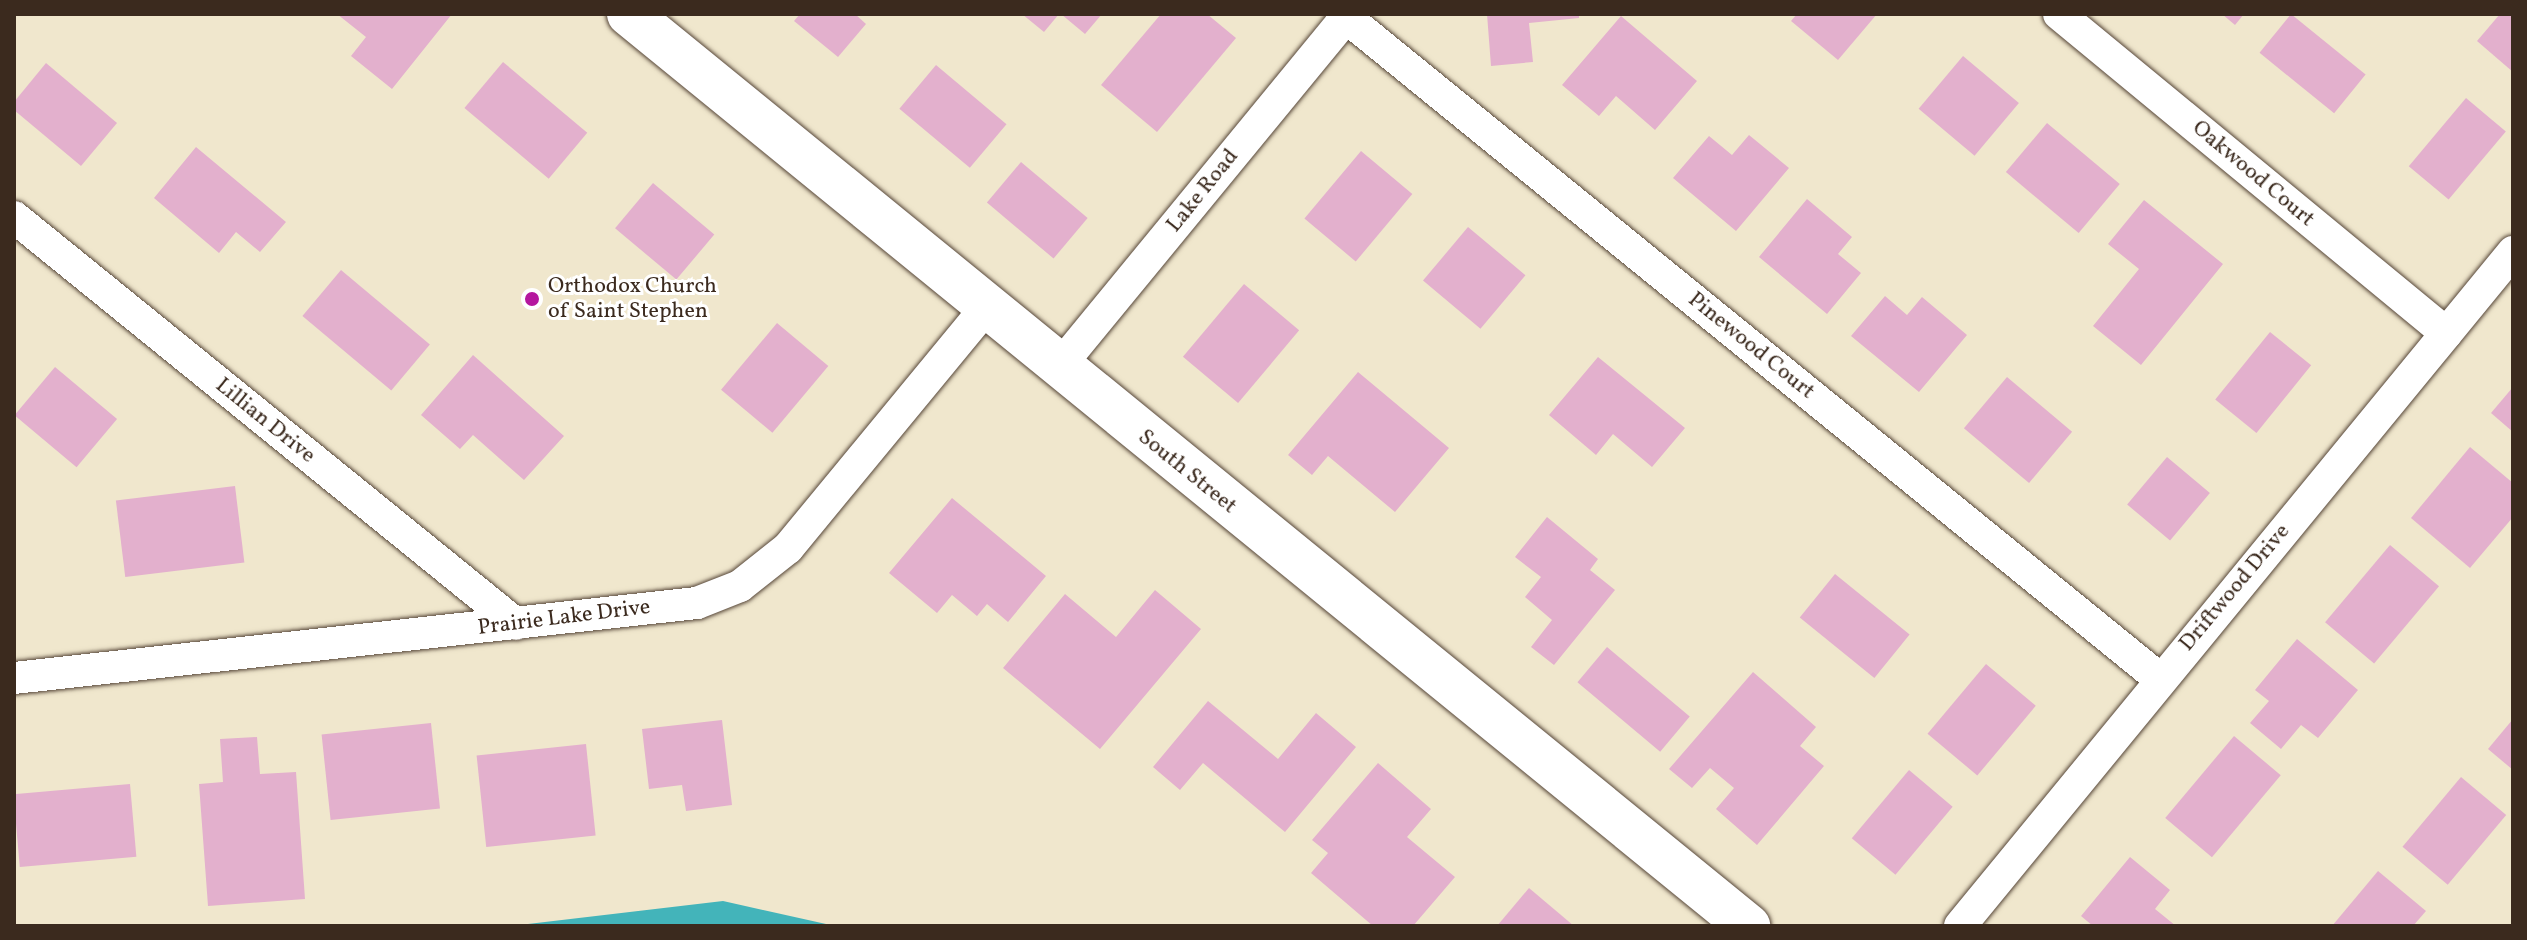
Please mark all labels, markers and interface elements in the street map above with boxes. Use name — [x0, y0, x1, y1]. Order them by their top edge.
street label: Oakwood Court — [2186, 115, 2320, 233]
street label: Lake Road — [1161, 144, 1245, 238]
place label: Orthodox Church of Saint Stephen — [548, 273, 717, 324]
street label: Pinewood Court — [1682, 287, 1820, 405]
marker: Orthodox Church of Saint Stephen — [523, 290, 541, 308]
street label: Lillian Drive — [210, 373, 320, 469]
street label: South Street — [1132, 424, 1242, 520]
street label: Driftwood Drive — [2174, 519, 2296, 657]
street label: Prairie Lake Drive — [476, 594, 652, 642]

